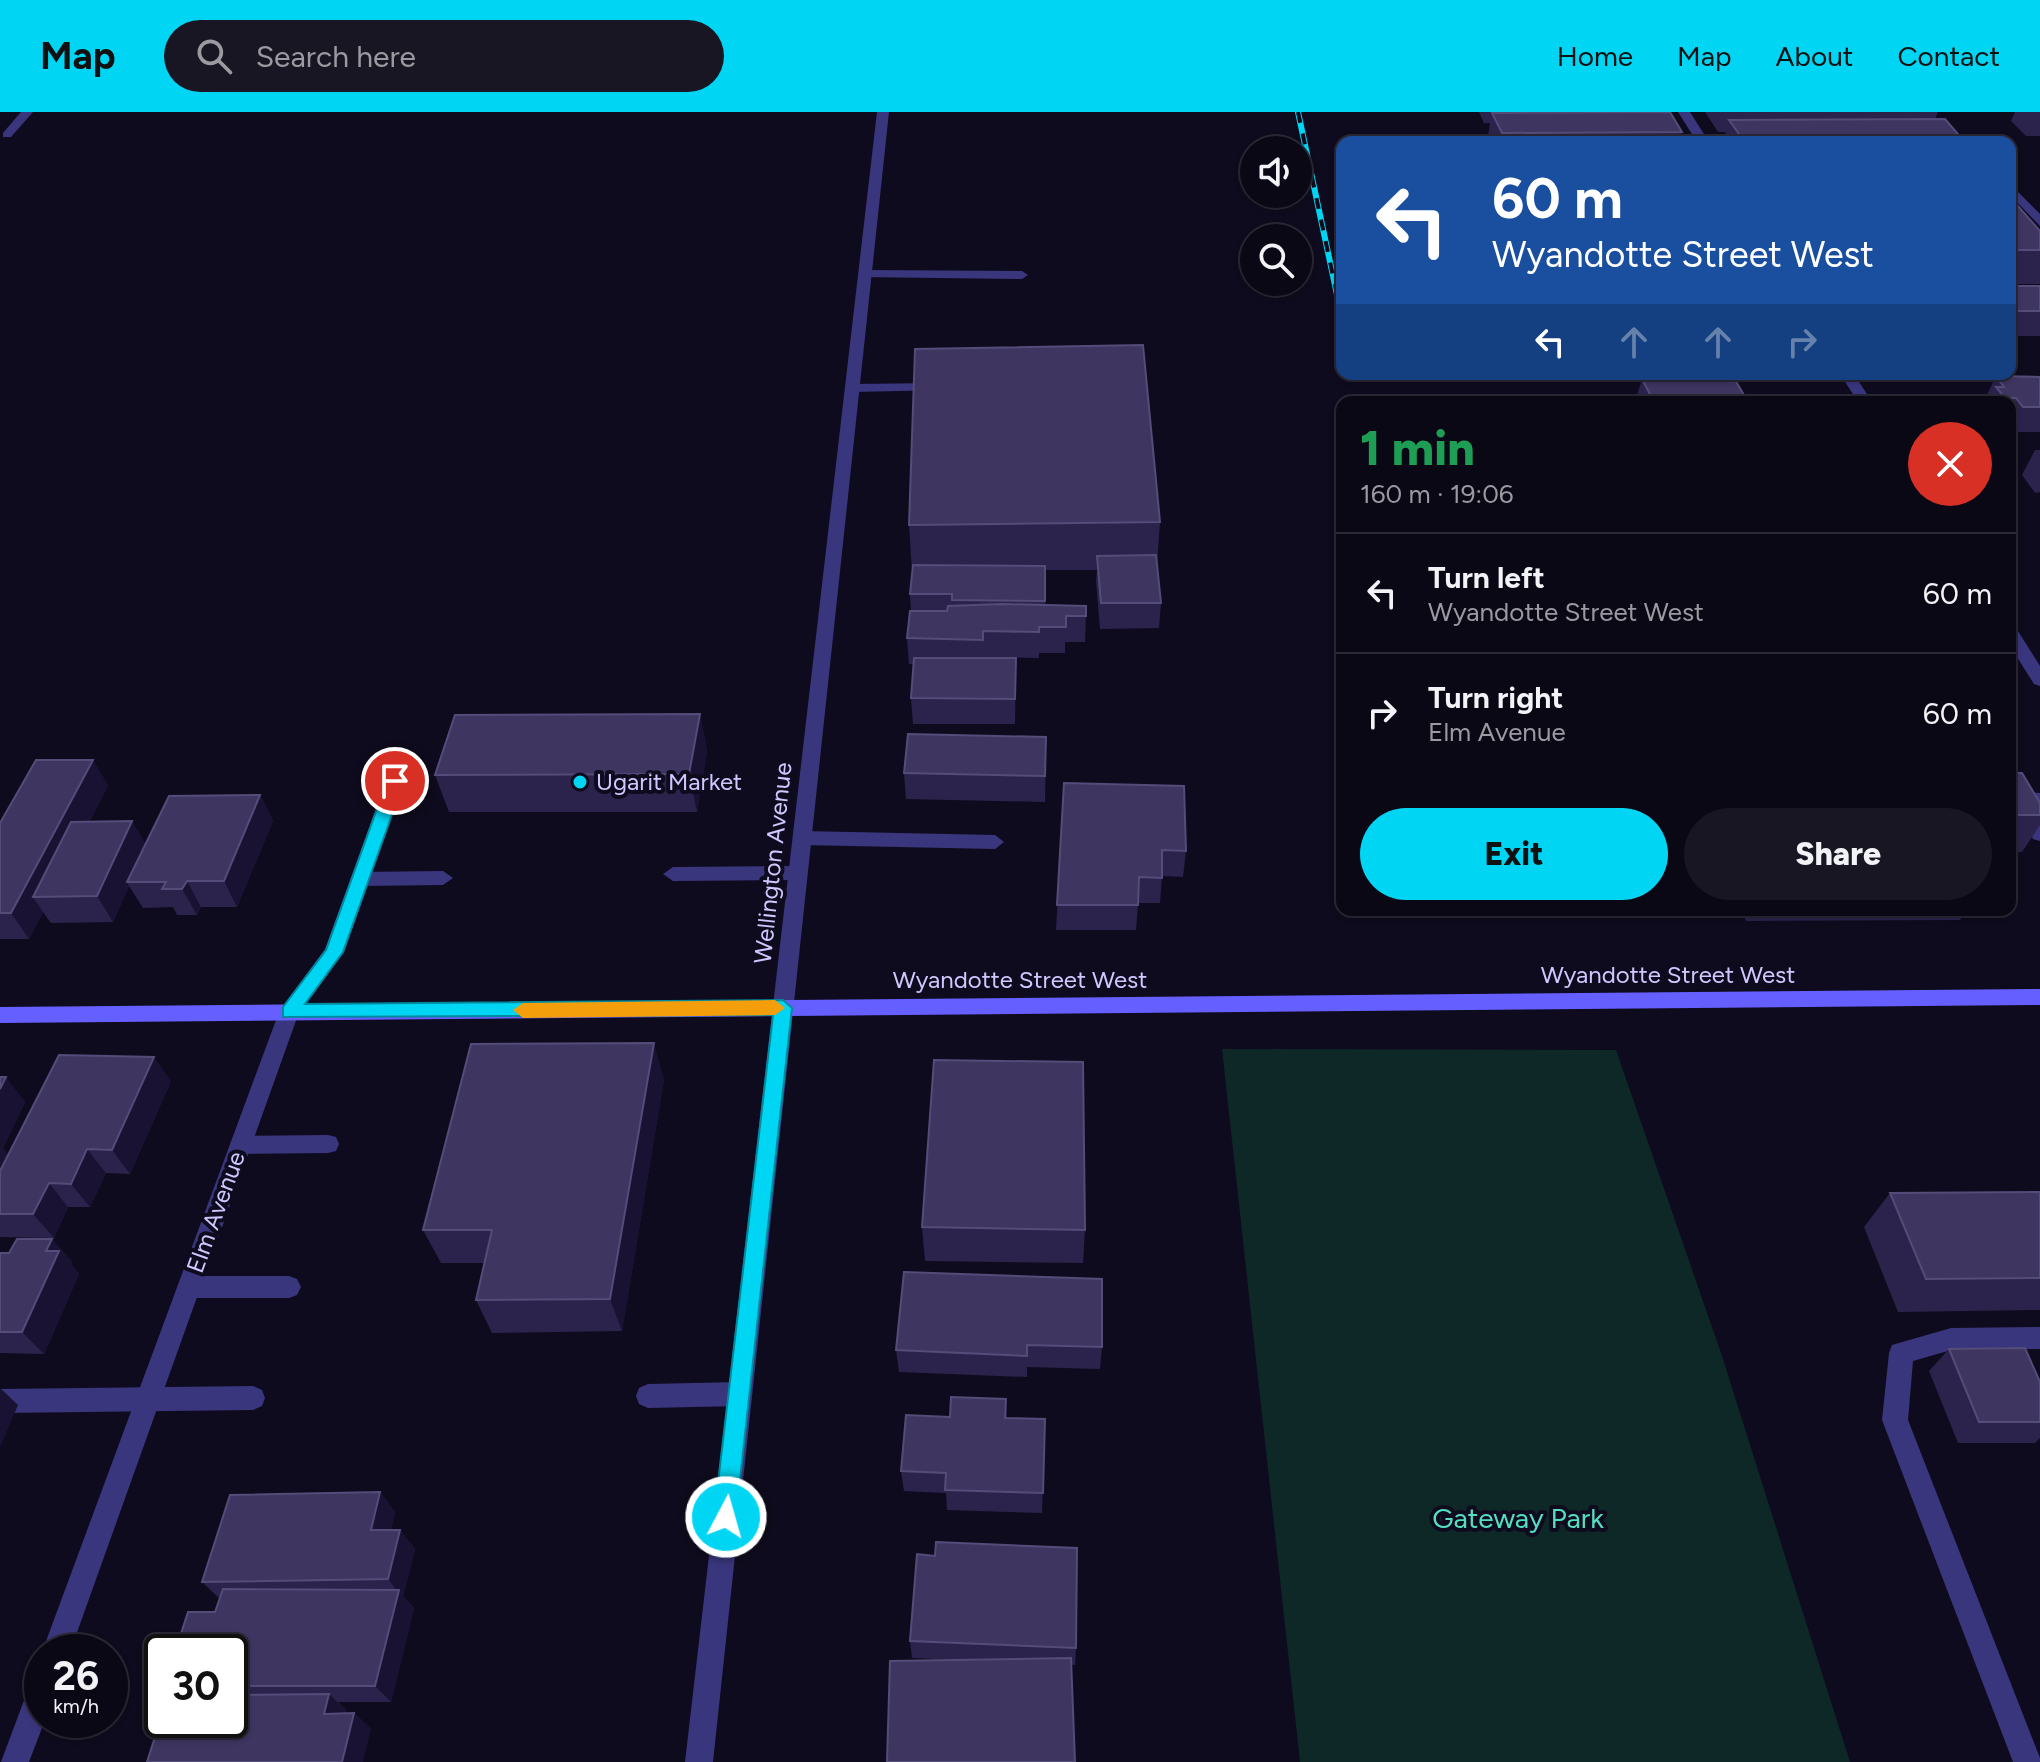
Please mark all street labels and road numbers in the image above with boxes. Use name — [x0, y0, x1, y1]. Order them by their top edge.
street label: Wellington Avenue — [748, 761, 797, 965]
street label: Wyandotte Street West — [1541, 960, 1795, 989]
street label: Wyandotte Street West — [893, 965, 1147, 994]
street label: Elm Avenue — [180, 1147, 251, 1276]

